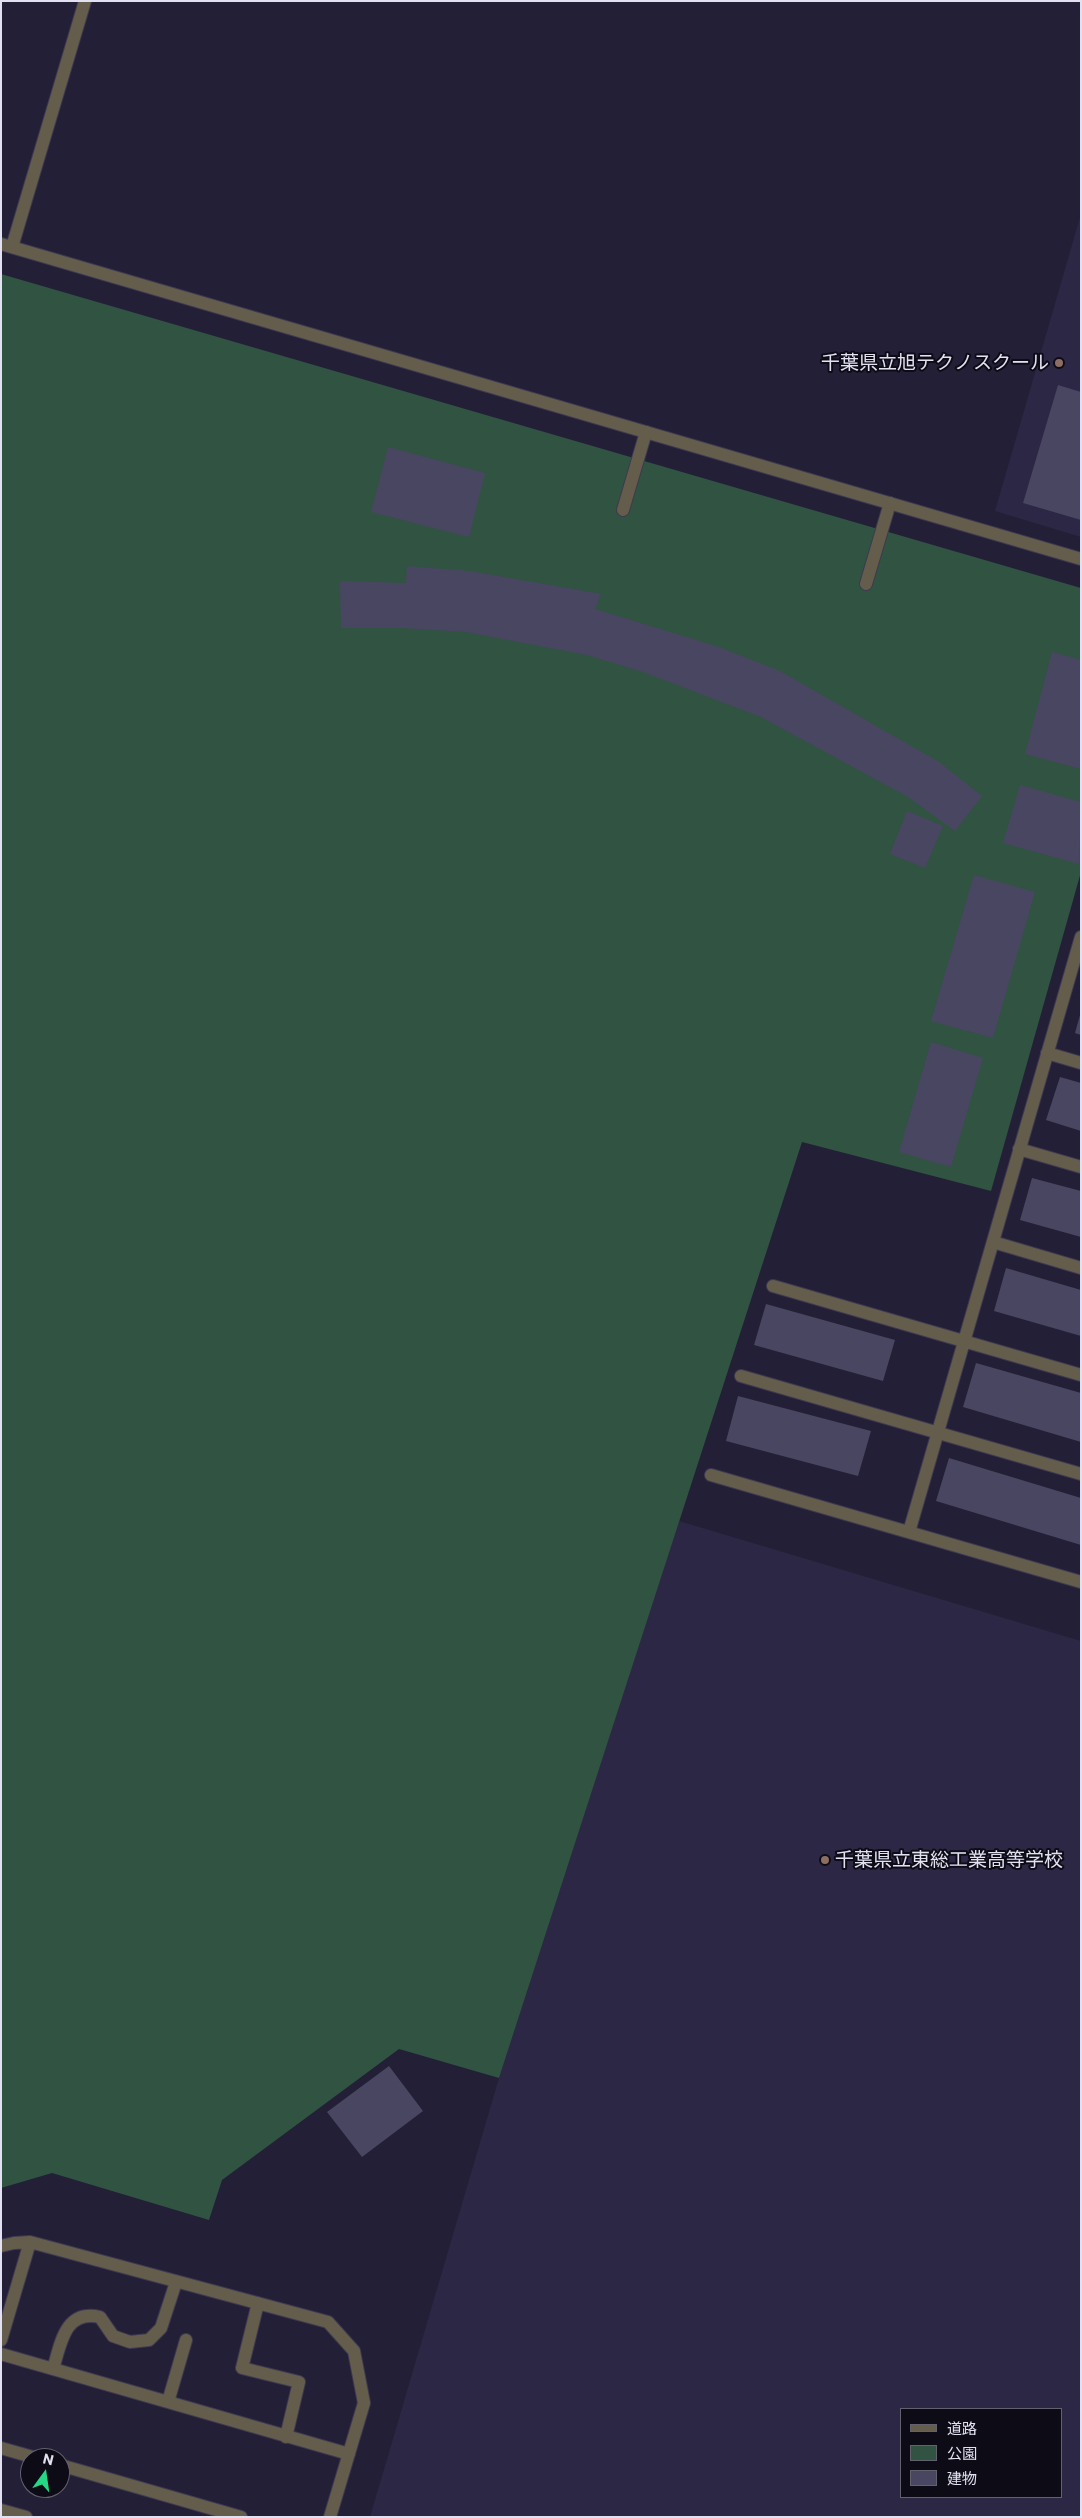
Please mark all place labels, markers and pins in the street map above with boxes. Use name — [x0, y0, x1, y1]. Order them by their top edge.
place label: 千葉県立旭テクノスクール — [821, 352, 1049, 374]
marker: 千葉県立旭テクノスクール — [1053, 357, 1065, 369]
place label: 千葉県立東総工業高等学校 — [835, 1849, 1063, 1871]
marker: 千葉県立東総工業高等学校 — [819, 1854, 831, 1866]

